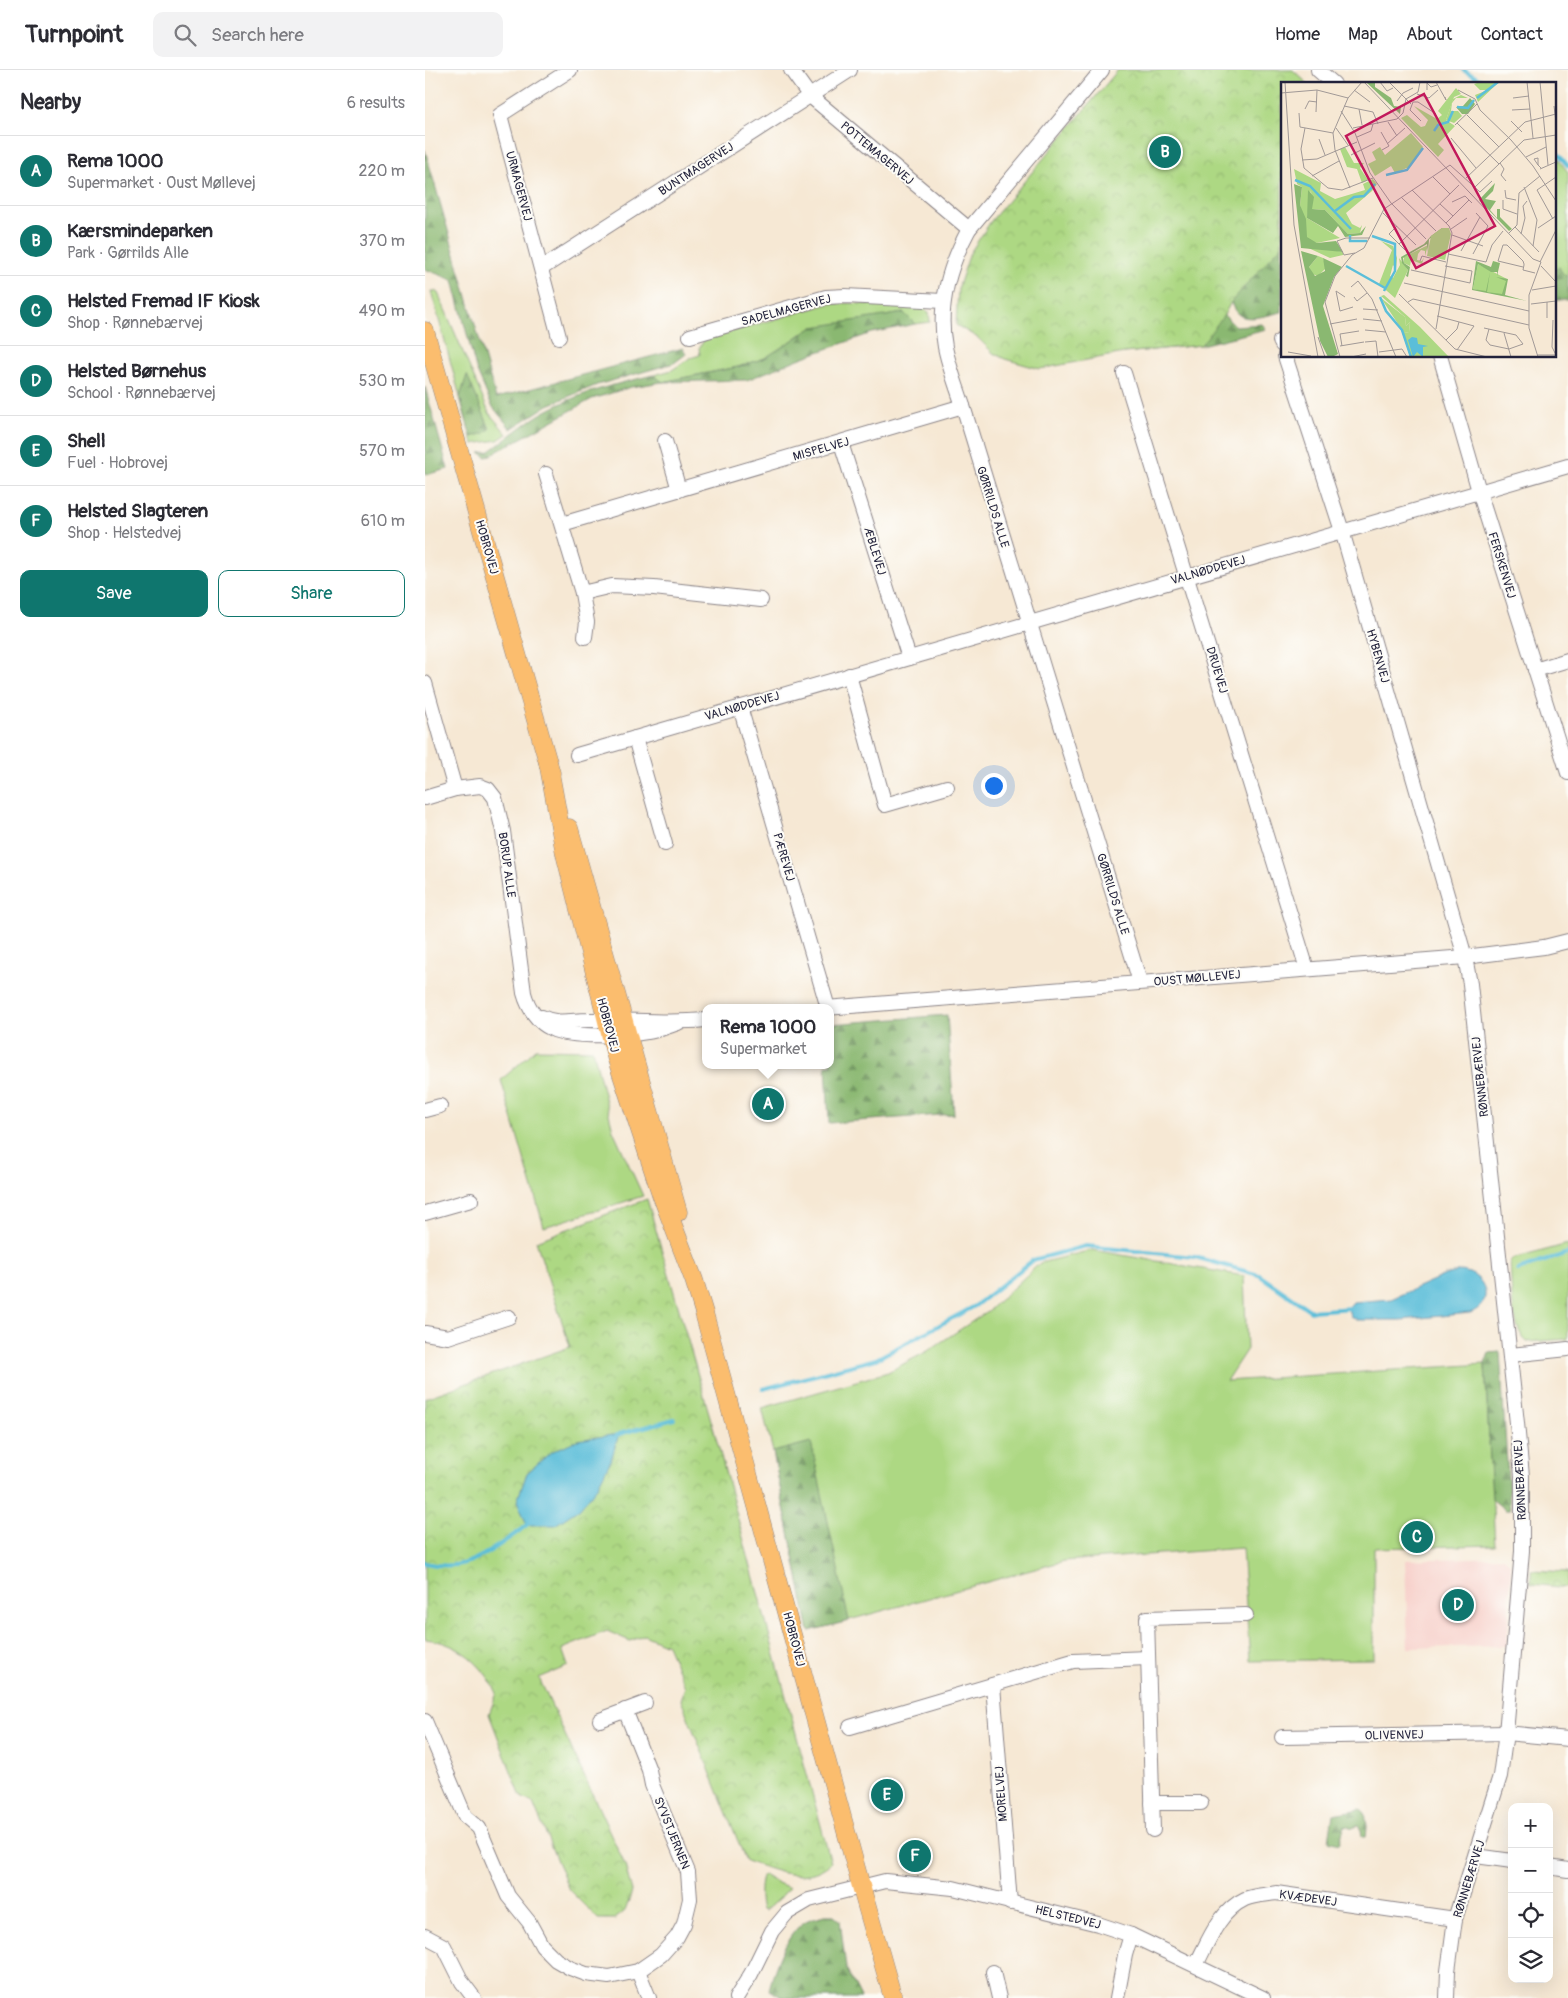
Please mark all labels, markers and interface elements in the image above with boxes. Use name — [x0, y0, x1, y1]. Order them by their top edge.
search box — [153, 12, 503, 57]
text: Turnpoint — [25, 20, 123, 49]
icon: search — [171, 21, 199, 49]
text: Search here — [211, 23, 304, 47]
text: Home — [1275, 23, 1320, 46]
text: Map — [1348, 23, 1378, 46]
text: About — [1406, 23, 1452, 46]
text: Contact — [1480, 23, 1543, 46]
inset map — [1281, 82, 1555, 358]
text: Nearby — [20, 89, 81, 116]
text: 6 results — [347, 93, 405, 113]
street label: POTTEMAGERVEJ — [837, 119, 916, 188]
pin: B — [1149, 133, 1181, 171]
street label: BUNTMAGERVEJ — [656, 140, 737, 199]
text: Rema 1000 — [67, 149, 163, 173]
street label: URMAGERVEJ — [502, 150, 535, 223]
text: A — [31, 161, 41, 181]
text: 220 m — [359, 161, 405, 181]
text: Supermarket · Oust Møllevej — [67, 173, 256, 193]
text: Kærsmindeparken — [67, 219, 213, 243]
text: B — [31, 231, 41, 251]
text: 370 m — [359, 231, 405, 251]
text: Park · Gørrilds Alle — [67, 243, 189, 263]
text: Helsted Fremad IF Kiosk — [67, 289, 260, 313]
street label: SADELMAGERVEJ — [740, 291, 833, 330]
text: C — [31, 301, 41, 321]
text: 490 m — [359, 301, 405, 321]
text: Shop · Rønnebærvej — [67, 313, 203, 333]
text: Helsted Børnehus — [67, 359, 206, 383]
text: D — [31, 371, 41, 391]
text: 530 m — [359, 371, 405, 391]
text: School · Rønnebærvej — [67, 383, 216, 403]
text: Shell — [67, 429, 105, 453]
street label: MISPELVEJ — [791, 434, 851, 465]
text: E — [32, 441, 40, 461]
text: 570 m — [359, 441, 405, 461]
text: Fuel · Hobrovej — [67, 453, 168, 473]
street label: GØRRILDS ALLE — [973, 465, 1012, 550]
text: Helsted Slagteren — [67, 499, 208, 523]
text: F — [31, 511, 41, 531]
text: 610 m — [361, 511, 405, 531]
street label: HOBROVEJ — [472, 518, 501, 576]
text: Shop · Helstedvej — [67, 523, 182, 543]
street label: ÆBLEVEJ — [860, 525, 889, 577]
street label: FERSKENVEJ — [1484, 530, 1519, 600]
street label: VALNØDDEVEJ — [1169, 553, 1247, 588]
button: Save — [20, 570, 208, 617]
button: Share — [218, 570, 405, 617]
street label: HYBENVEJ — [1363, 628, 1392, 685]
street label: DRUEVEJ — [1202, 645, 1231, 695]
street label: VALNØDDEVEJ — [703, 689, 781, 724]
your location — [981, 773, 1007, 799]
street label: BORUP ALLE — [494, 831, 519, 899]
street label: PÆREVEJ — [769, 831, 798, 883]
street label: GØRRILDS ALLE — [1093, 852, 1132, 937]
street label: OUST MØLLEVEJ — [1153, 967, 1241, 990]
street label: HOBROVEJ — [593, 996, 622, 1054]
popup — [702, 1004, 834, 1069]
text: Rema 1000 — [720, 1015, 816, 1039]
street label: RØNNEBÆRVEJ — [1469, 1036, 1492, 1118]
text: Supermarket — [720, 1039, 807, 1059]
pin: A — [752, 1085, 784, 1123]
street label: RØNNEBÆRVEJ — [1511, 1439, 1530, 1521]
pin: C — [1401, 1518, 1433, 1556]
pin: D — [1442, 1586, 1474, 1624]
street label: HOBROVEJ — [779, 1610, 808, 1668]
street label: OLIVENVEJ — [1365, 1727, 1424, 1744]
street label: MORELVEJ — [992, 1766, 1011, 1822]
pin: E — [871, 1776, 903, 1814]
street label: SYVSTJERNEN — [650, 1795, 693, 1871]
map controls — [1508, 1803, 1553, 1983]
button: + — [1508, 1803, 1553, 1848]
pin: F — [899, 1837, 931, 1875]
street label: RØNNEBÆRVEJ — [1451, 1838, 1488, 1920]
button: − — [1508, 1848, 1553, 1893]
street label: KVÆDEVEJ — [1278, 1887, 1338, 1910]
button: locate — [1508, 1893, 1553, 1938]
street label: HELSTEDVEJ — [1033, 1902, 1103, 1933]
button: layers — [1508, 1938, 1553, 1983]

